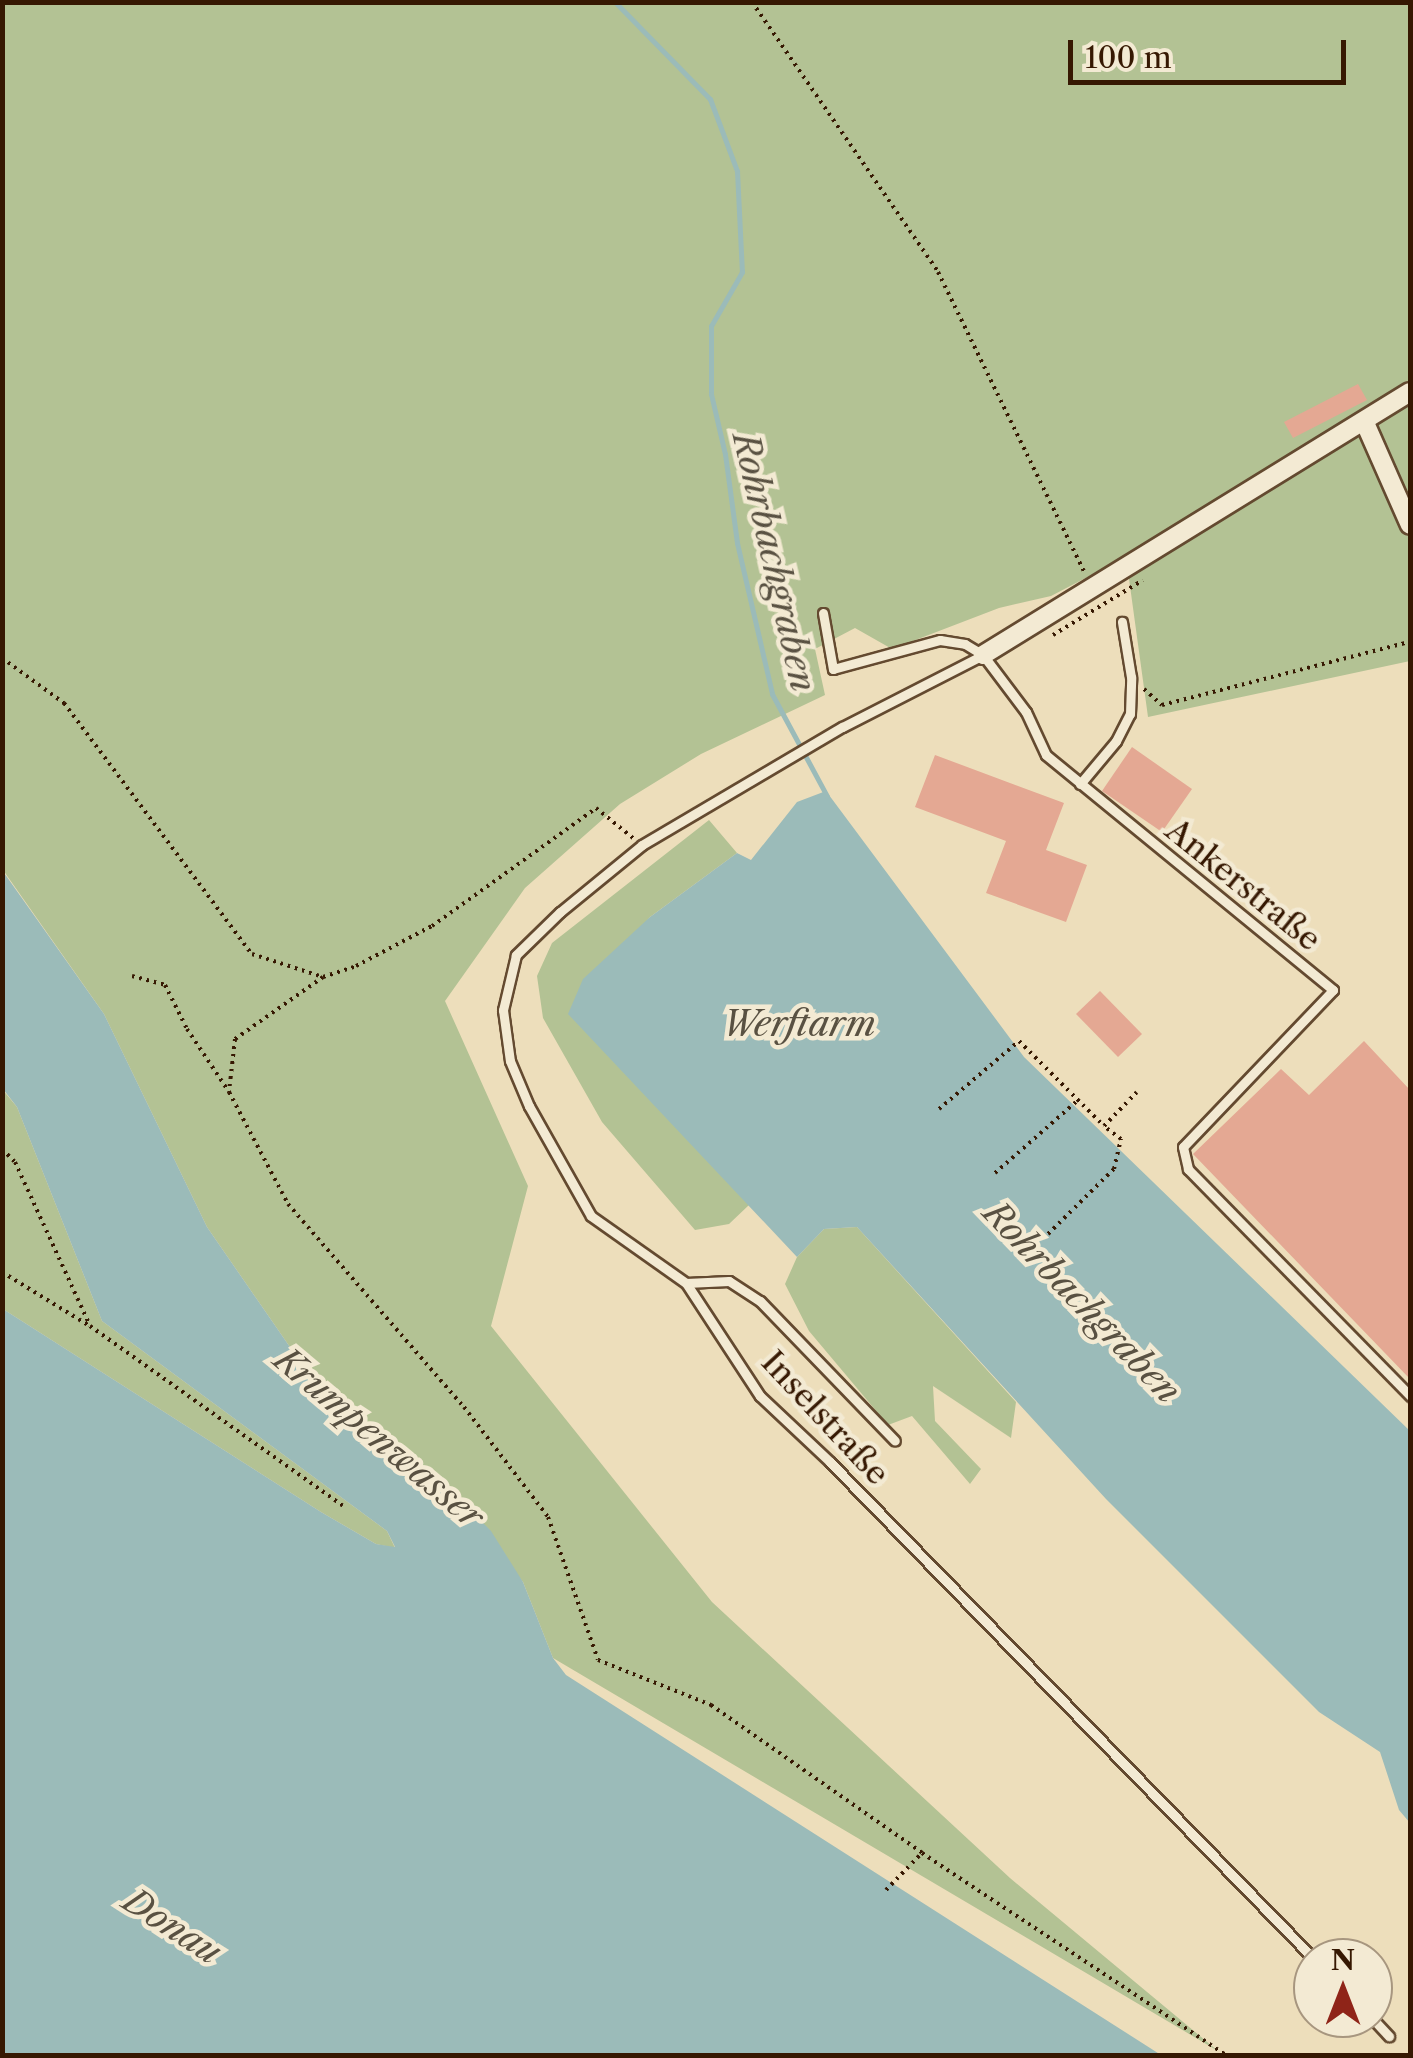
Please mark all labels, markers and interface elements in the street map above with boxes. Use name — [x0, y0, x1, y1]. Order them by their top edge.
scale bar — [1073, 20, 1350, 82]
text: 100 m — [1085, 39, 1172, 76]
water label: Rohrbachgraben — [724, 428, 824, 696]
street label: Ankerstraße — [1158, 811, 1328, 959]
water label: Werftarm — [722, 1003, 876, 1045]
water label: Rohrbachgraben — [975, 1192, 1189, 1412]
water label: Krumpenwasser — [266, 1338, 492, 1538]
street label: Inselstraße — [753, 1343, 897, 1493]
water label: Donau — [115, 1879, 229, 1973]
north arrow — [1293, 1938, 1393, 2038]
text: N — [1331, 1943, 1355, 1977]

